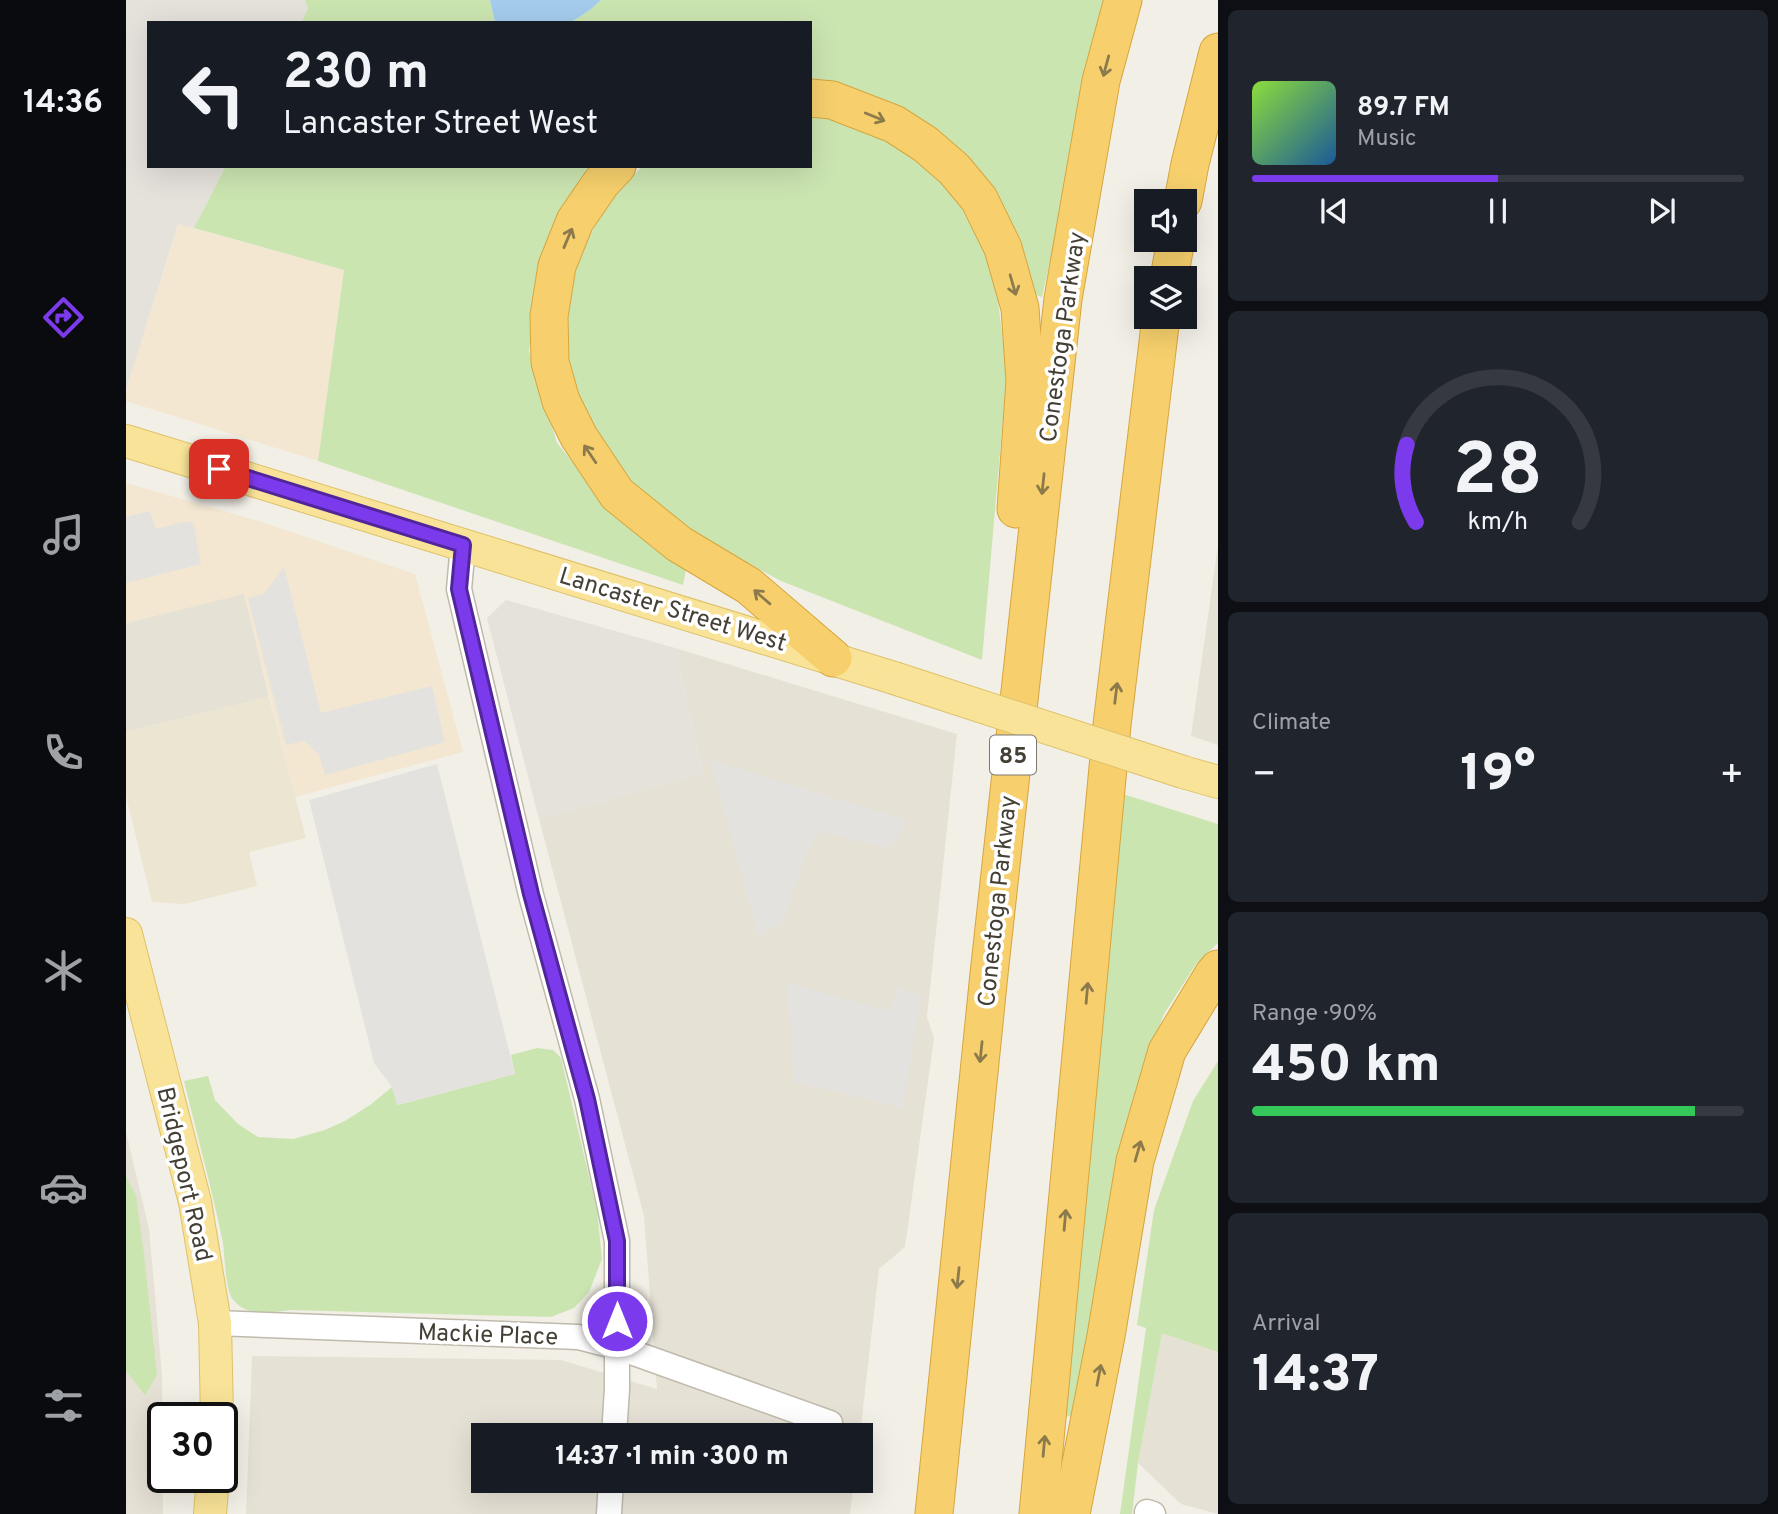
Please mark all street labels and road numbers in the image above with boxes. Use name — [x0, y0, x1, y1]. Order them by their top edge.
street label: Conestoga Parkway — [1034, 230, 1094, 445]
street label: Lancaster Street West — [555, 562, 790, 660]
road number: 85 — [990, 736, 1036, 775]
street label: Conestoga Parkway — [973, 794, 1025, 1008]
street label: Bridgeport Road — [148, 1084, 218, 1265]
street label: Mackie Place — [417, 1319, 559, 1353]

